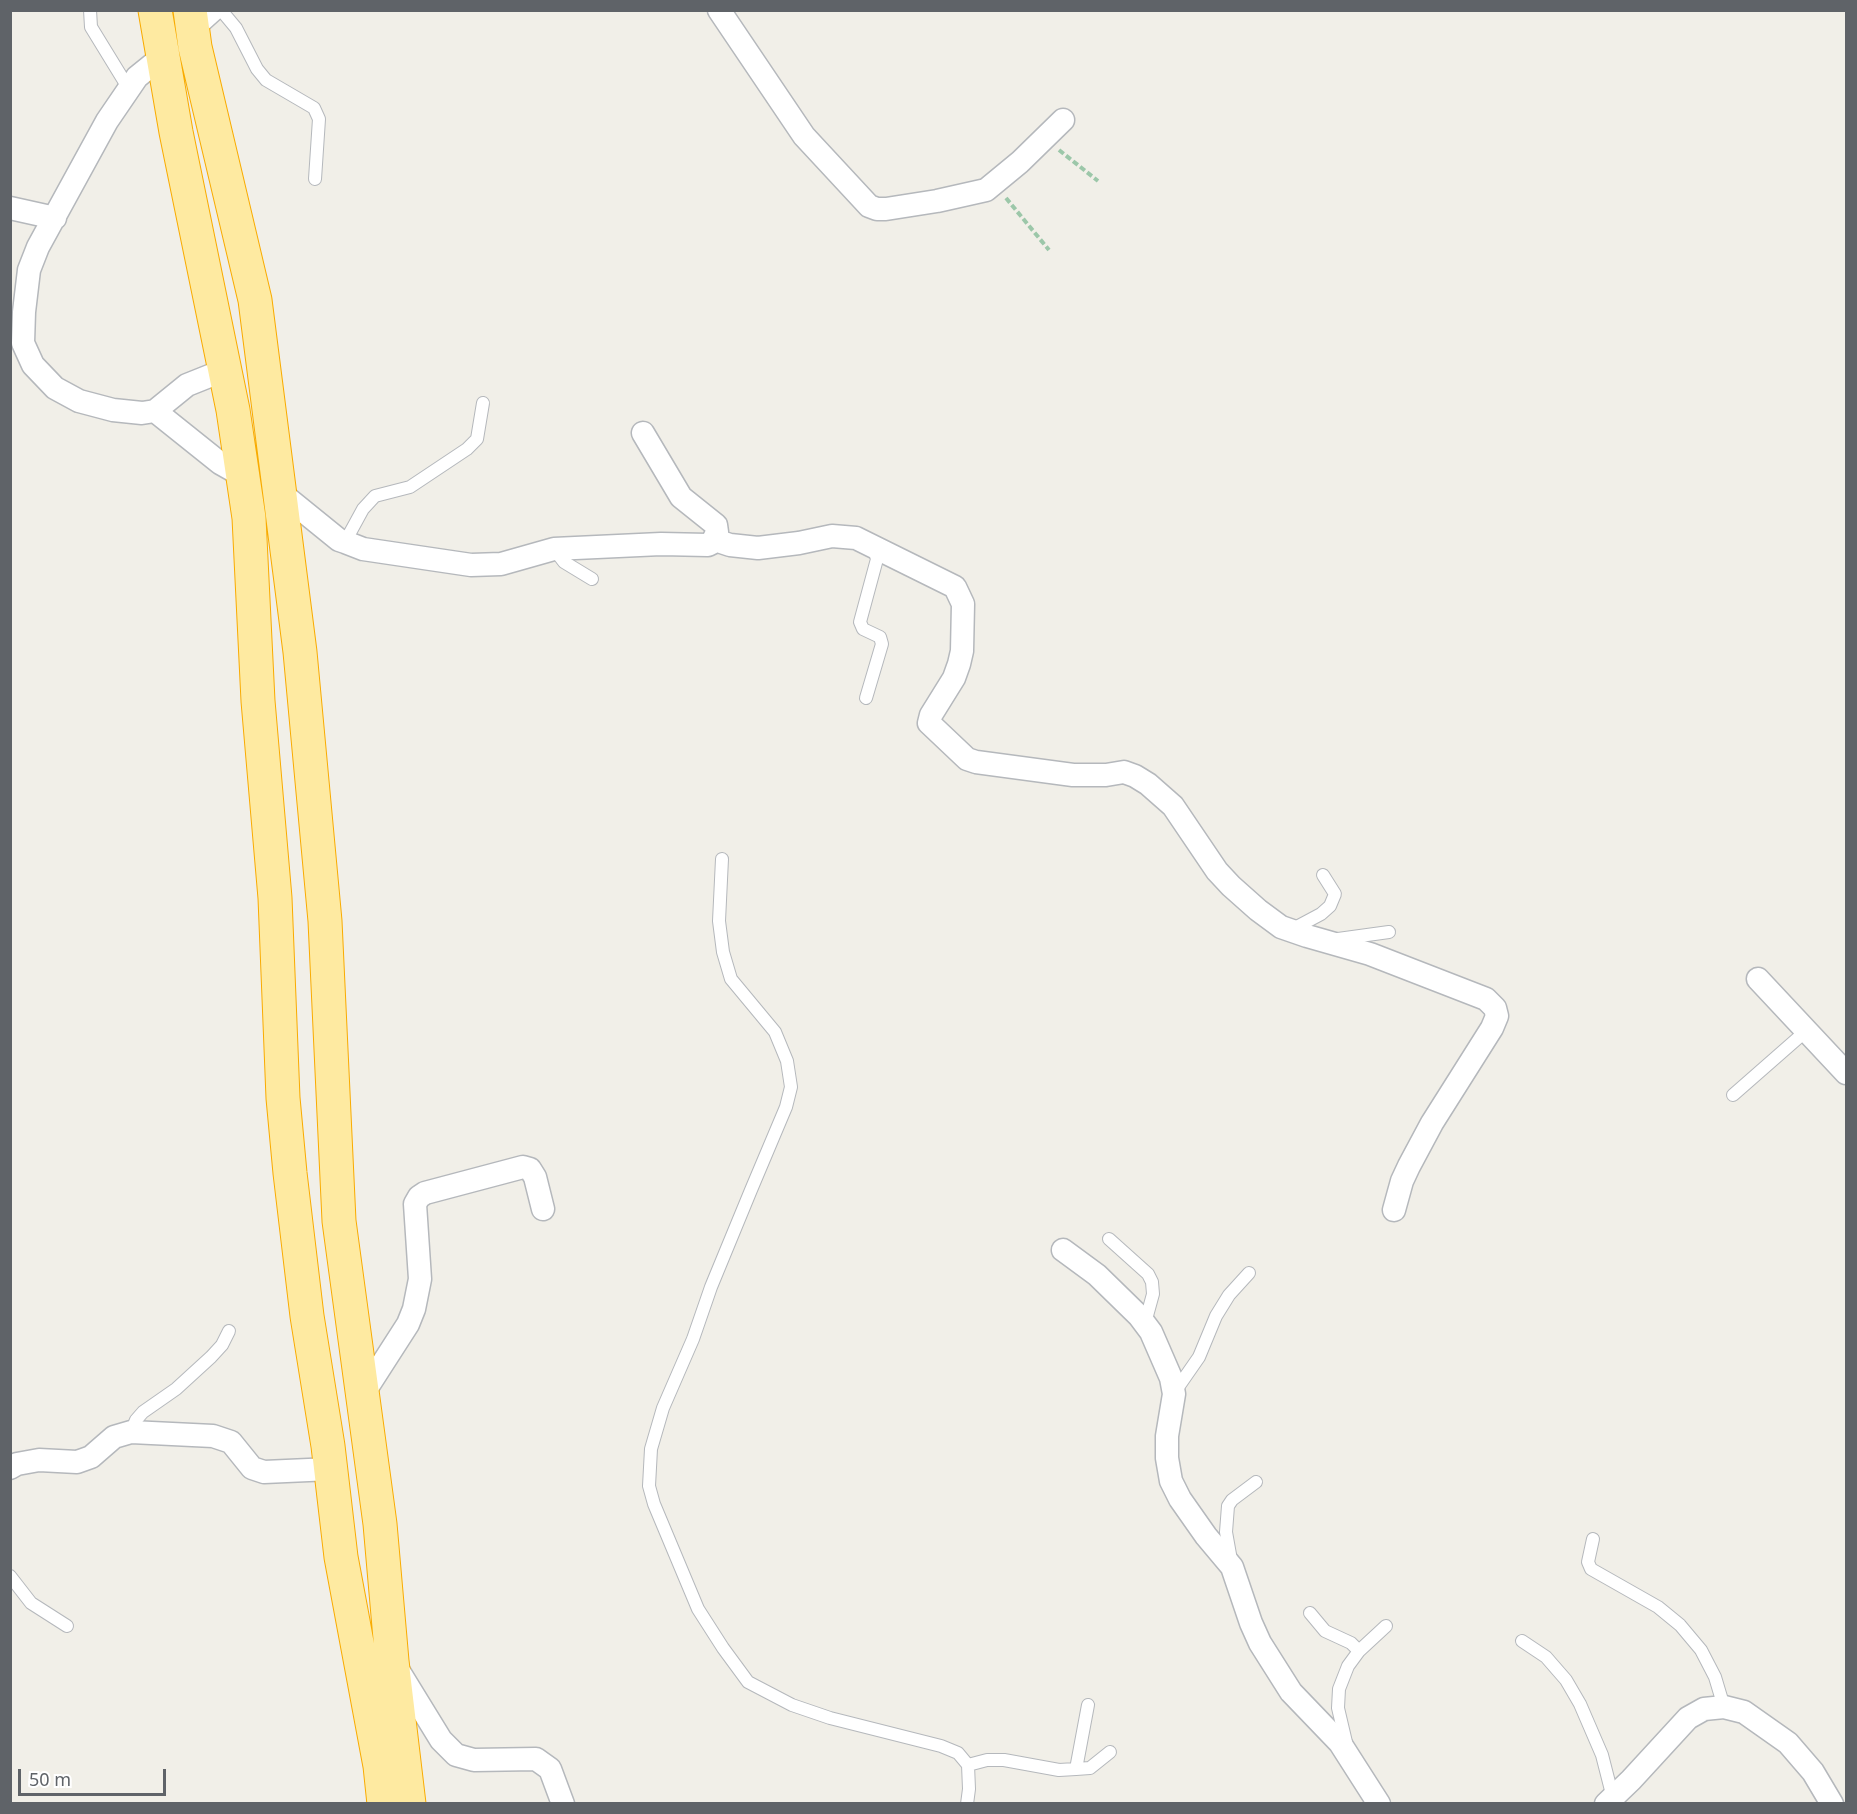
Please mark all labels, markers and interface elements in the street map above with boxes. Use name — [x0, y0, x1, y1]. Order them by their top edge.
scale bar — [21, 1757, 170, 1795]
text: 50 m — [29, 1767, 71, 1791]

